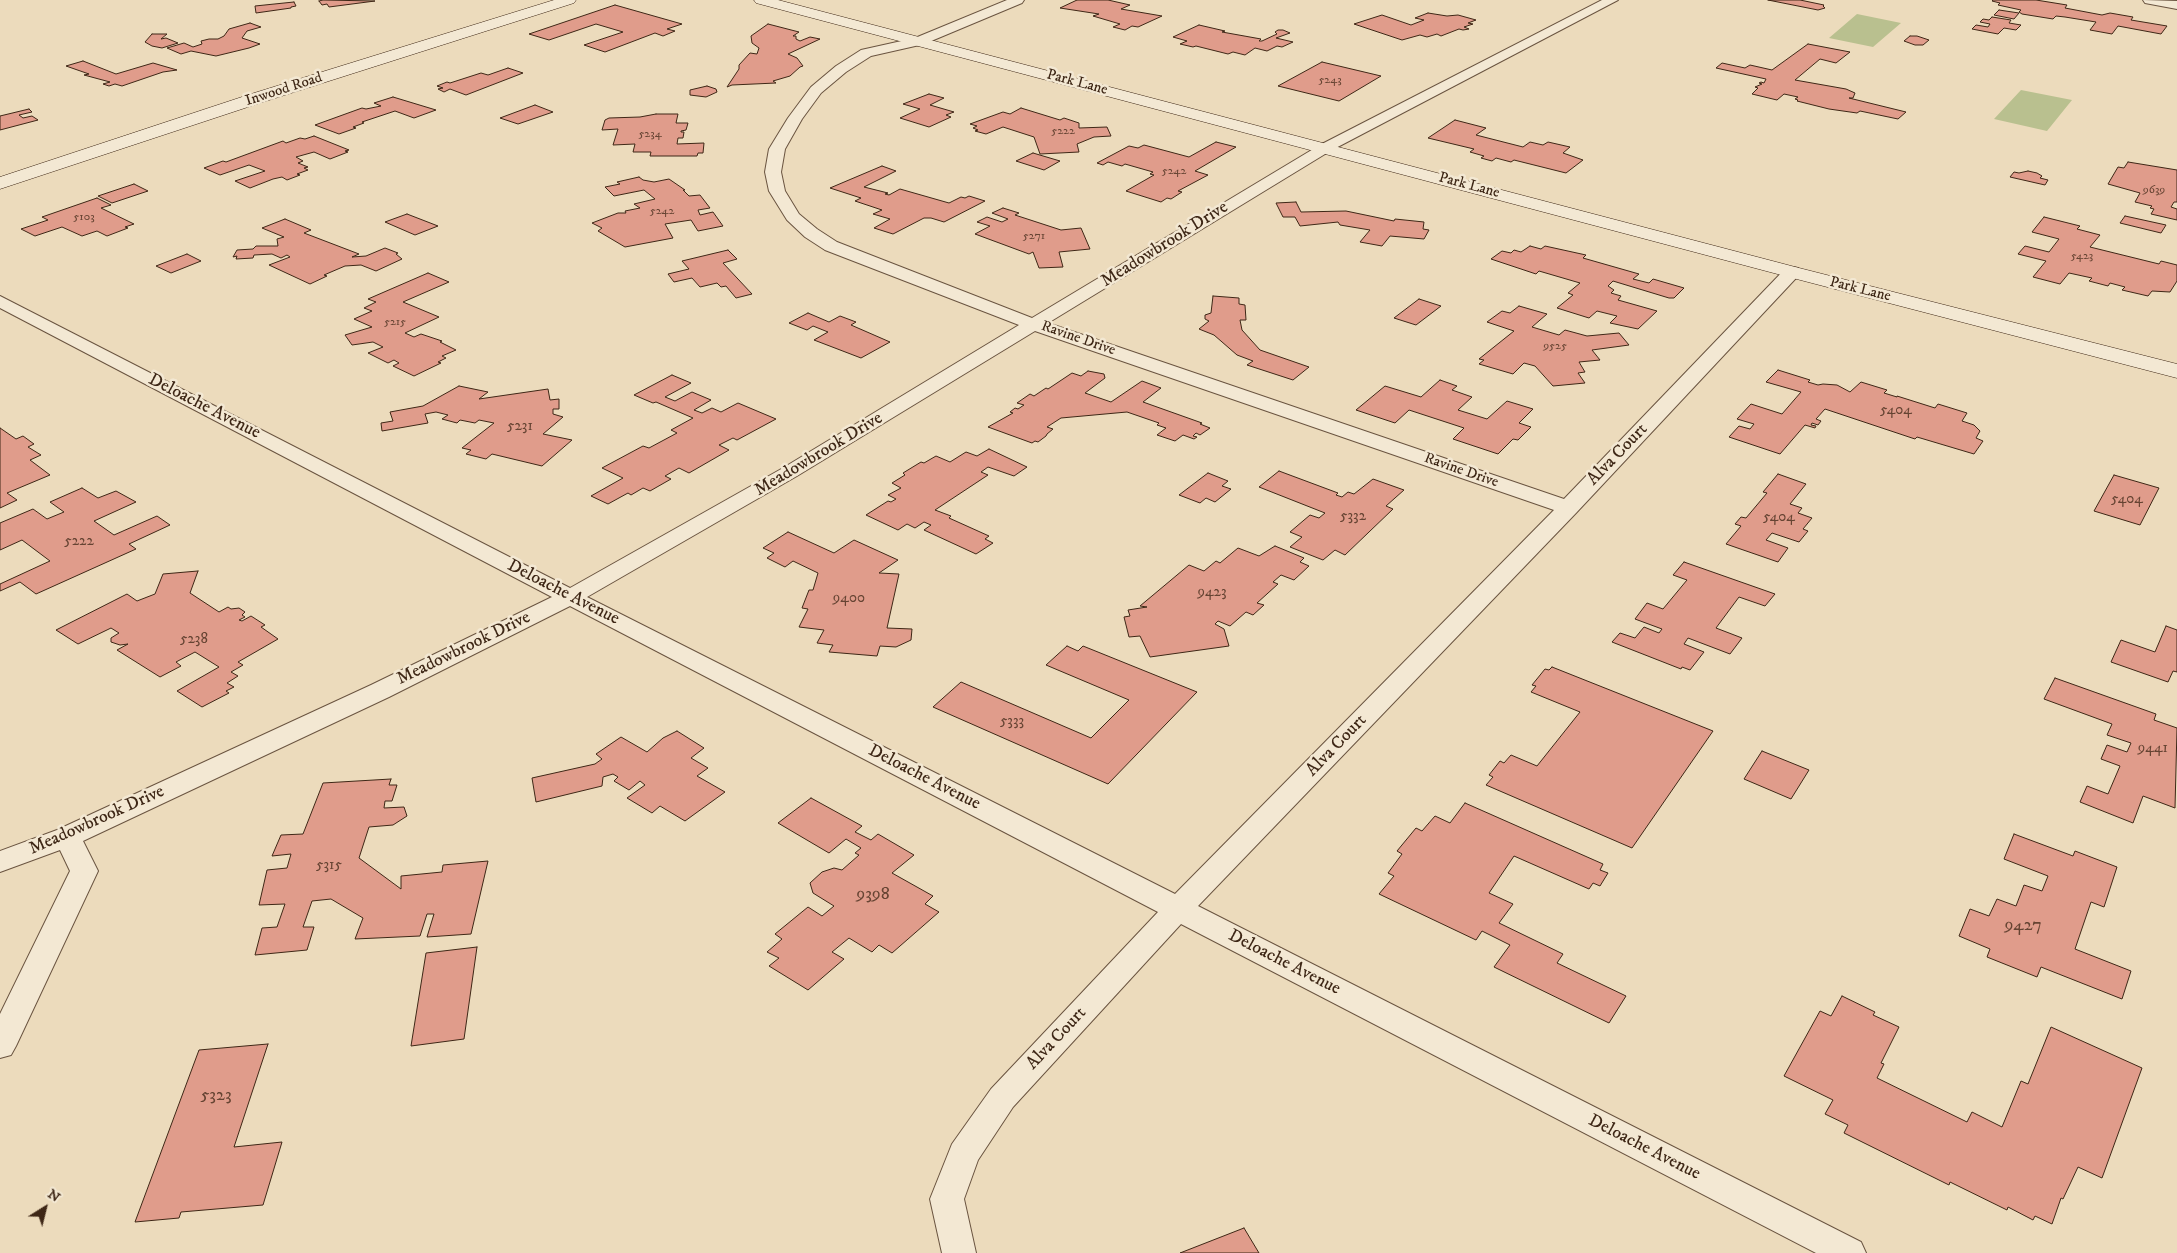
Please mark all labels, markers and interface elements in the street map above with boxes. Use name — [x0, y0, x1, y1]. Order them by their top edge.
street label: Park Lane — [1045, 66, 1109, 100]
street label: Inwood Road — [243, 69, 325, 111]
house number: 5243 — [1318, 74, 1342, 88]
house number: 5222 — [1051, 125, 1075, 139]
house number: 5234 — [638, 128, 662, 142]
house number: 5242 — [1162, 165, 1186, 179]
street label: Park Lane — [1437, 169, 1501, 203]
house number: 9639 — [2143, 184, 2165, 198]
street label: Meadowbrook Drive — [1097, 197, 1233, 293]
house number: 5242 — [650, 205, 674, 219]
house number: 5103 — [73, 211, 95, 225]
house number: 5271 — [1023, 230, 1045, 244]
house number: 5423 — [2071, 250, 2093, 264]
street label: Park Lane — [1828, 274, 1892, 306]
house number: 5215 — [384, 316, 406, 330]
street label: Ravine Drive — [1038, 318, 1118, 360]
house number: 9525 — [1543, 340, 1567, 354]
street label: Deloache Avenue — [144, 369, 264, 445]
house number: 5404 — [1880, 402, 1912, 420]
street label: Meadowbrook Drive — [751, 408, 887, 502]
house number: 5231 — [507, 418, 533, 436]
street label: Alva Court — [1583, 419, 1653, 491]
street label: Ravine Drive — [1421, 450, 1501, 492]
house number: 5404 — [2111, 491, 2143, 509]
house number: 5332 — [1340, 508, 1366, 526]
house number: 5404 — [1763, 509, 1795, 527]
house number: 5222 — [64, 533, 94, 551]
street label: Deloache Avenue — [503, 555, 623, 631]
house number: 9423 — [1197, 584, 1227, 602]
house number: 9400 — [833, 590, 865, 608]
street label: Meadowbrook Drive — [394, 607, 534, 691]
house number: 5238 — [180, 631, 208, 649]
street label: Alva Court — [1302, 710, 1372, 782]
house number: 5333 — [1000, 713, 1024, 731]
street label: Deloache Avenue — [864, 740, 984, 816]
house number: 9441 — [2138, 740, 2168, 758]
street label: Meadowbrook Drive — [26, 781, 168, 861]
house number: 5315 — [316, 857, 342, 875]
house number: 9398 — [856, 884, 890, 906]
house number: 9427 — [2004, 915, 2042, 937]
street label: Deloache Avenue — [1224, 925, 1344, 1001]
street label: Alva Court — [1022, 1003, 1092, 1075]
house number: 5323 — [200, 1085, 232, 1107]
street label: Deloache Avenue — [1584, 1110, 1704, 1186]
north arrow — [20, 1183, 70, 1233]
text: N — [44, 1185, 64, 1207]

